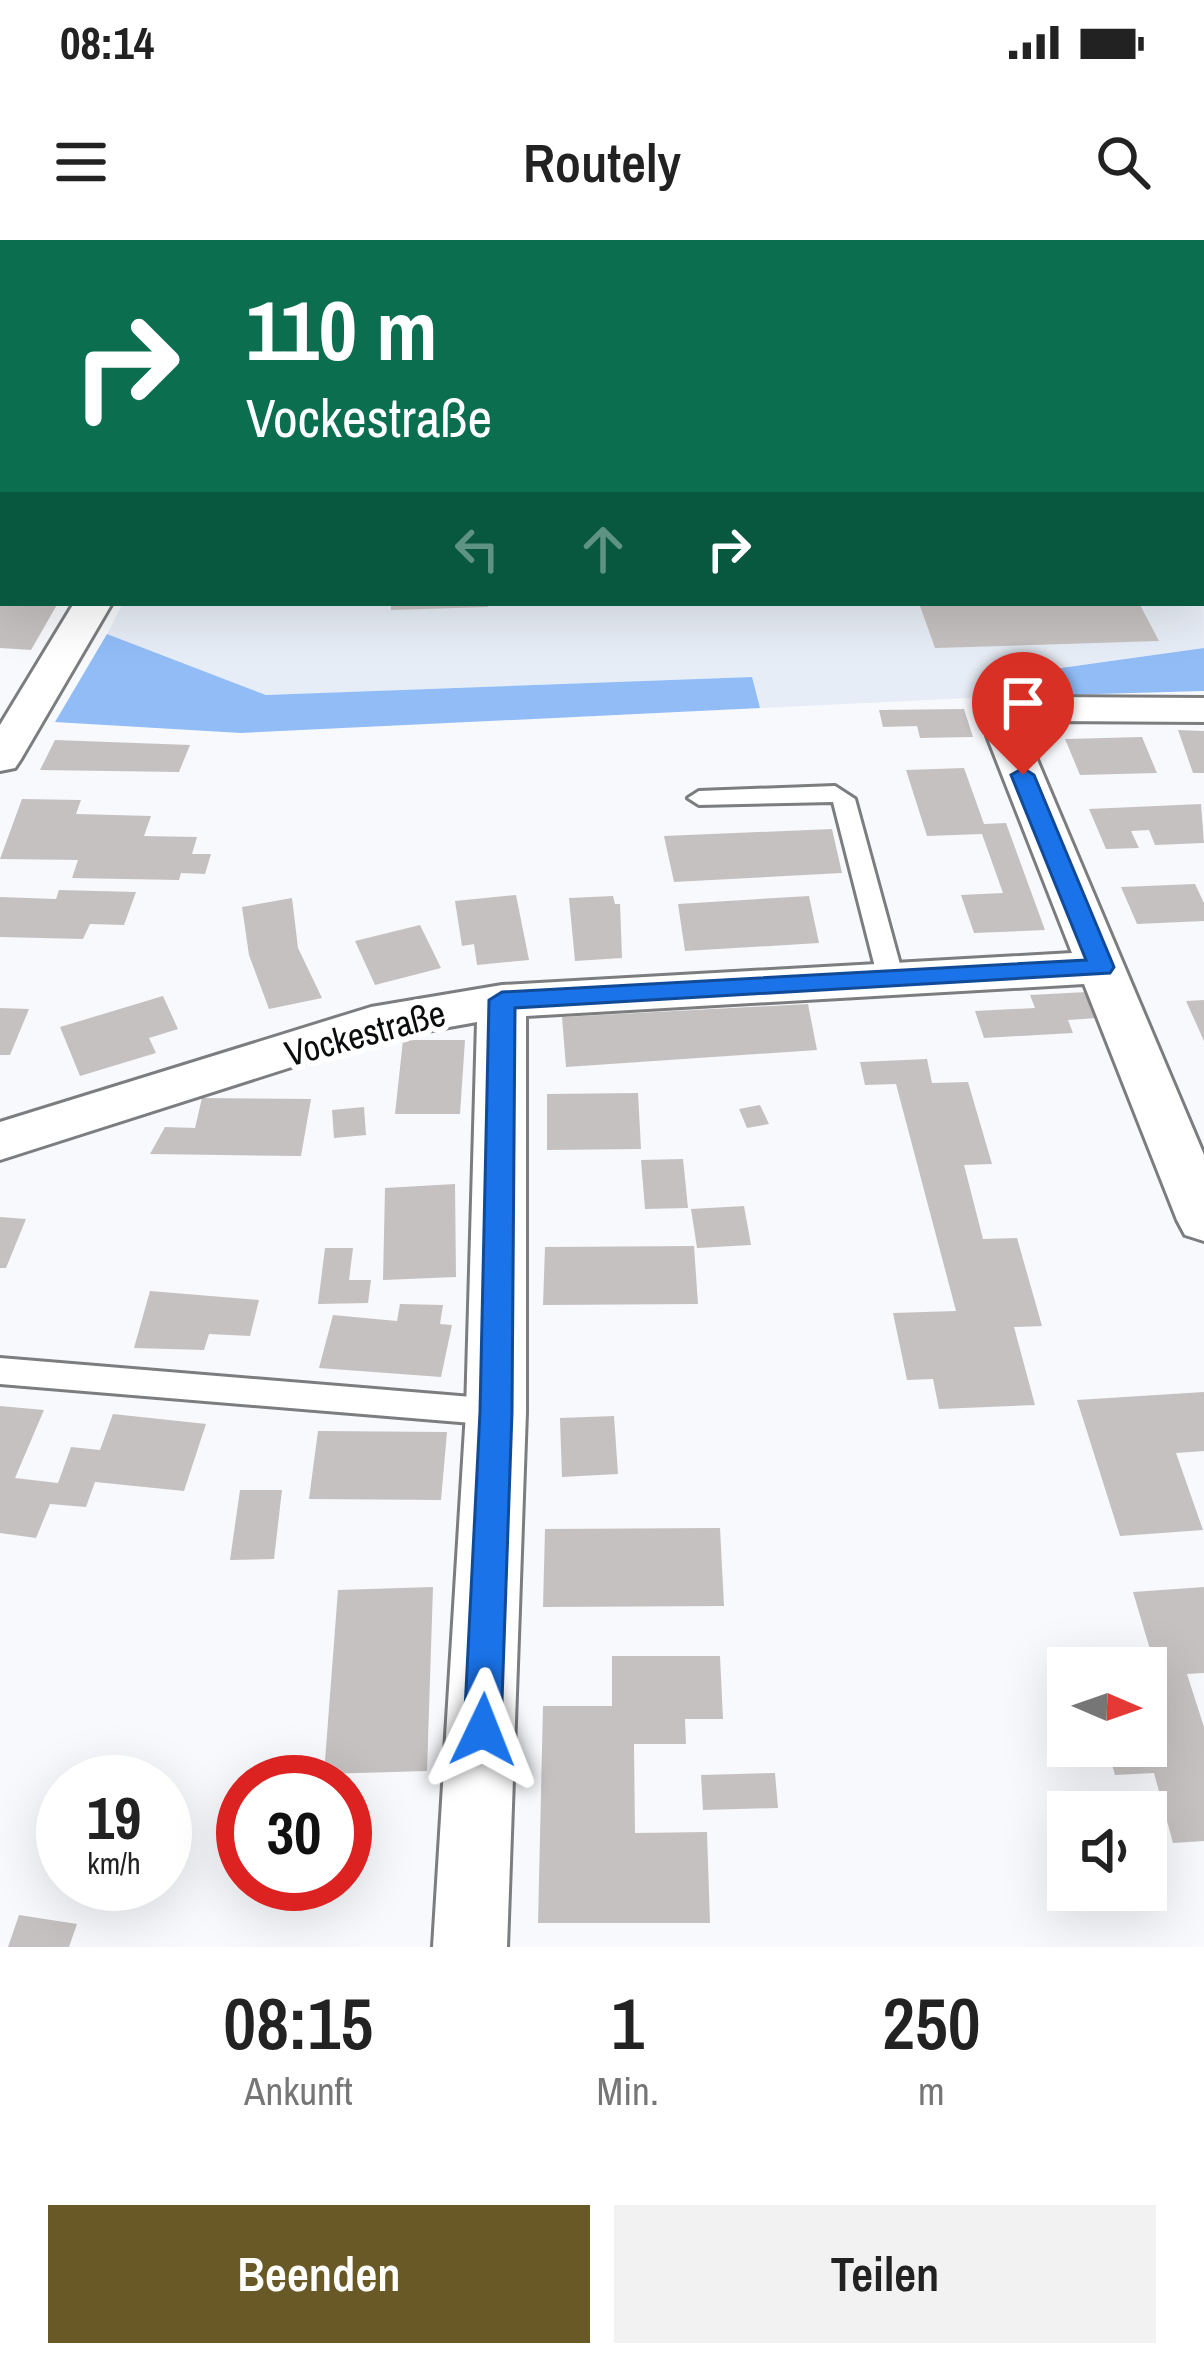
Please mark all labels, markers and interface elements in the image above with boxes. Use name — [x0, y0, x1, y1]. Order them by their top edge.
text: 08:14 — [60, 12, 154, 73]
text: Routely — [523, 126, 681, 199]
icon: menu — [48, 129, 114, 195]
icon: search — [1090, 129, 1156, 195]
text: 110 m — [246, 273, 438, 386]
icon: right — [48, 288, 204, 444]
text: Vockestraße — [246, 381, 492, 454]
icon: left — [444, 516, 510, 582]
icon: ahead — [570, 516, 636, 582]
icon: right — [696, 516, 762, 582]
pin — [972, 652, 1074, 775]
icon: arrive — [990, 670, 1056, 736]
street label: Vockestraße — [280, 989, 450, 1077]
north arrow — [1047, 1647, 1167, 1767]
map controls — [1047, 1647, 1167, 1911]
position arrow — [420, 1667, 546, 1793]
speed limit sign: 30 — [216, 1755, 372, 1911]
text: 19 — [87, 1777, 141, 1858]
button: sound — [1047, 1791, 1167, 1911]
text: km/h — [87, 1843, 141, 1883]
text: 08:15 — [223, 1974, 373, 2071]
text: 1 — [611, 1974, 644, 2071]
text: 250 — [882, 1974, 981, 2071]
text: Ankunft — [244, 2065, 353, 2117]
text: Min. — [597, 2065, 659, 2117]
text: m — [918, 2065, 945, 2117]
button: Beenden — [48, 2205, 590, 2343]
button: Teilen — [614, 2205, 1156, 2343]

